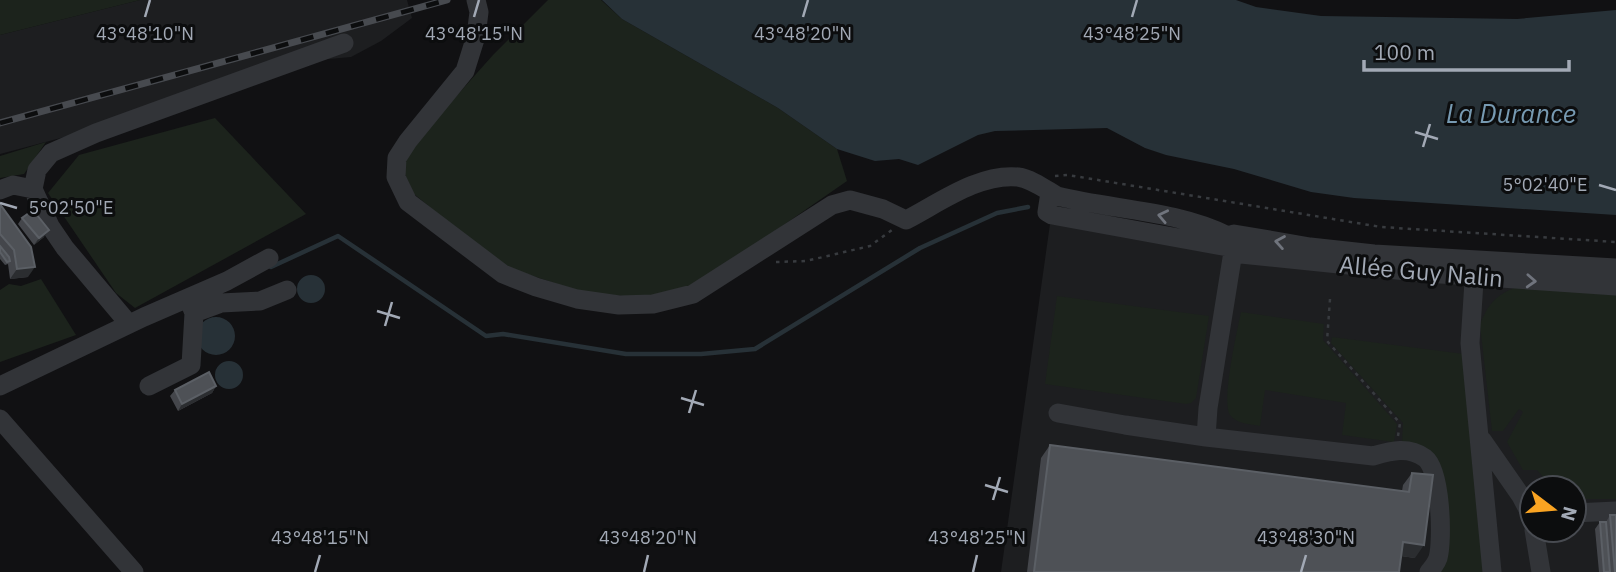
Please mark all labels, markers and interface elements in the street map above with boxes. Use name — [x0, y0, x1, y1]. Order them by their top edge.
text: 43°48'10"N — [96, 22, 194, 45]
text: 43°48'15"N — [425, 22, 523, 45]
text: 43°48'20"N — [754, 22, 852, 45]
text: 43°48'25"N — [1083, 22, 1181, 45]
scale bar — [1364, 28, 1569, 72]
text: 100 m — [1374, 38, 1435, 66]
water label: La Durance — [1446, 96, 1576, 130]
text: 5°02'40"E — [1503, 173, 1587, 196]
text: 5°02'50"E — [29, 196, 113, 219]
one-way arrow — [1157, 210, 1169, 225]
one-way arrow — [1274, 235, 1285, 250]
street label: Allée Guy Nalin — [1338, 248, 1504, 294]
one-way arrow — [1526, 274, 1537, 289]
north arrow — [1518, 474, 1588, 544]
text: N — [1556, 504, 1583, 524]
text: 43°48'15"N — [271, 526, 369, 549]
text: 43°48'20"N — [599, 526, 697, 549]
text: 43°48'25"N — [928, 526, 1026, 549]
text: 43°48'30"N — [1257, 526, 1355, 549]

